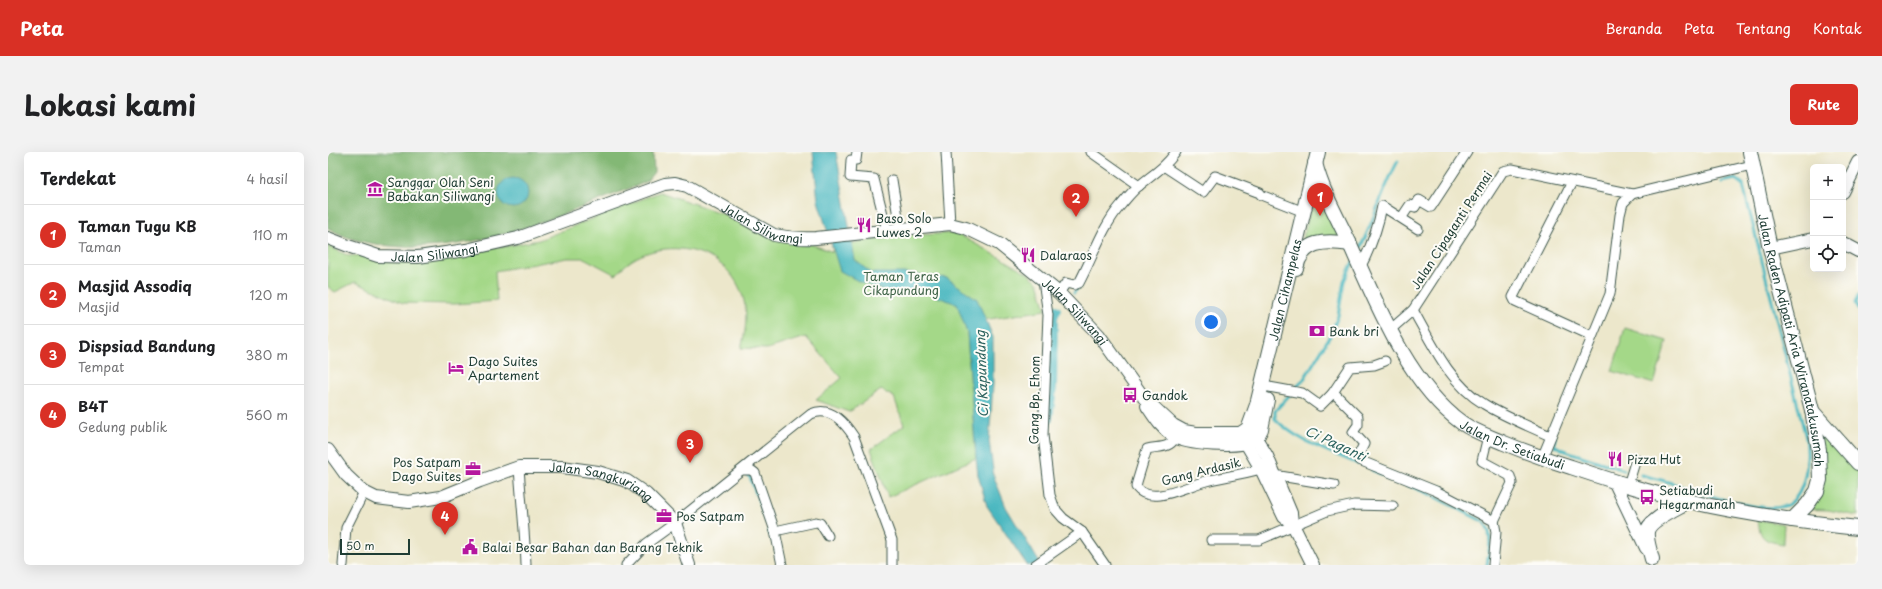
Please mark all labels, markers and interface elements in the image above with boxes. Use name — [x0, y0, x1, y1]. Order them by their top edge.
text: Peta — [20, 14, 64, 42]
text: Beranda — [1605, 18, 1662, 39]
text: Peta — [1684, 18, 1714, 39]
text: Tentang — [1736, 18, 1791, 39]
text: Kontak — [1813, 18, 1862, 39]
text: Lokasi kami — [24, 83, 196, 126]
button: Rute — [1790, 84, 1858, 125]
map controls — [1810, 164, 1846, 272]
button: + — [1810, 164, 1846, 200]
text: Terdekat — [40, 165, 116, 191]
street label: Jalan Cipaganti Permai — [1406, 167, 1496, 293]
text: 4 hasil — [246, 169, 288, 188]
place label: Sanggar Olah Seni Babakan Siliwangi — [387, 173, 494, 205]
museum icon: Sanggar Olah Seni Babakan Siliwangi — [366, 180, 384, 198]
pin: 1 — [1307, 183, 1333, 216]
pin: 2 — [1063, 184, 1089, 217]
street label: Jalan Siliwangi — [718, 198, 803, 247]
button: − — [1810, 200, 1846, 236]
place label: Baso Solo Luwes 2 — [876, 209, 932, 241]
street label: Jalan Raden Adipati Aria Wiranatakusumah — [1754, 212, 1829, 467]
text: Taman Tugu KB — [78, 214, 196, 237]
restaurant icon: Baso Solo Luwes 2 — [855, 216, 873, 234]
text: 1 — [50, 225, 56, 244]
text: 110 m — [253, 225, 288, 244]
button: locate — [1810, 236, 1846, 272]
text: Taman — [78, 237, 121, 256]
street label: Jalan Cihampelas — [1264, 237, 1306, 342]
street label: Jalan Siliwangi — [391, 238, 480, 266]
restaurant icon: Dalaraos — [1019, 246, 1037, 264]
place label: Dalaraos — [1040, 246, 1093, 264]
park label: Taman Teras Cikapundung — [863, 267, 939, 299]
text: Masjid Assodiq — [78, 274, 192, 297]
street label: Jalan Siliwangi — [1038, 274, 1112, 349]
text: 2 — [48, 285, 58, 304]
text: 120 m — [249, 285, 288, 304]
text: Masjid — [78, 297, 120, 316]
your location — [1201, 312, 1221, 332]
bank icon: Bank bri — [1308, 322, 1326, 340]
place label: Bank bri — [1329, 322, 1379, 340]
water label: Ci Kapundung — [970, 329, 992, 418]
text: Dispsiad Bandung — [78, 334, 215, 357]
text: 3 — [49, 345, 57, 364]
text: 380 m — [245, 345, 288, 364]
place label: Dago Suites Apartement — [468, 352, 539, 384]
street label: Gang Bp. Ehom — [1024, 355, 1044, 444]
text: Tempat — [78, 357, 124, 376]
hotel icon: Dago Suites Apartement — [447, 359, 465, 377]
bus stop icon: Gandok — [1121, 386, 1139, 404]
place label: Gandok — [1142, 386, 1188, 404]
text: B4T — [78, 394, 108, 417]
text: 4 — [49, 405, 57, 424]
text: 560 m — [246, 405, 288, 424]
street label: Jalan Dr. Setiabudi — [1457, 415, 1567, 474]
text: Gedung publik — [78, 417, 167, 436]
water label: Ci Paganti — [1302, 421, 1372, 466]
pin: 3 — [677, 430, 703, 463]
restaurant icon: Pizza Hut — [1606, 450, 1624, 468]
place label: Pizza Hut — [1627, 450, 1681, 468]
street label: Gang Ardasik — [1159, 452, 1243, 490]
place label: Pos Satpam Dago Suites — [391, 453, 461, 485]
street label: Jalan Sangkuriang — [549, 458, 657, 505]
office icon: Pos Satpam Dago Suites — [464, 460, 482, 478]
place label: Setiabudi Hegarmanah — [1659, 481, 1736, 513]
bus stop icon: Setiabudi Hegarmanah — [1638, 488, 1656, 506]
pin: 4 — [432, 502, 458, 535]
office icon: Pos Satpam — [655, 507, 673, 525]
place label: Pos Satpam — [676, 507, 744, 525]
scale bar — [340, 537, 410, 556]
text: 50 m — [346, 537, 375, 554]
public building icon: Balai Besar Bahan dan Barang Teknik — [461, 538, 479, 556]
place label: Balai Besar Bahan dan Barang Teknik — [482, 538, 703, 556]

